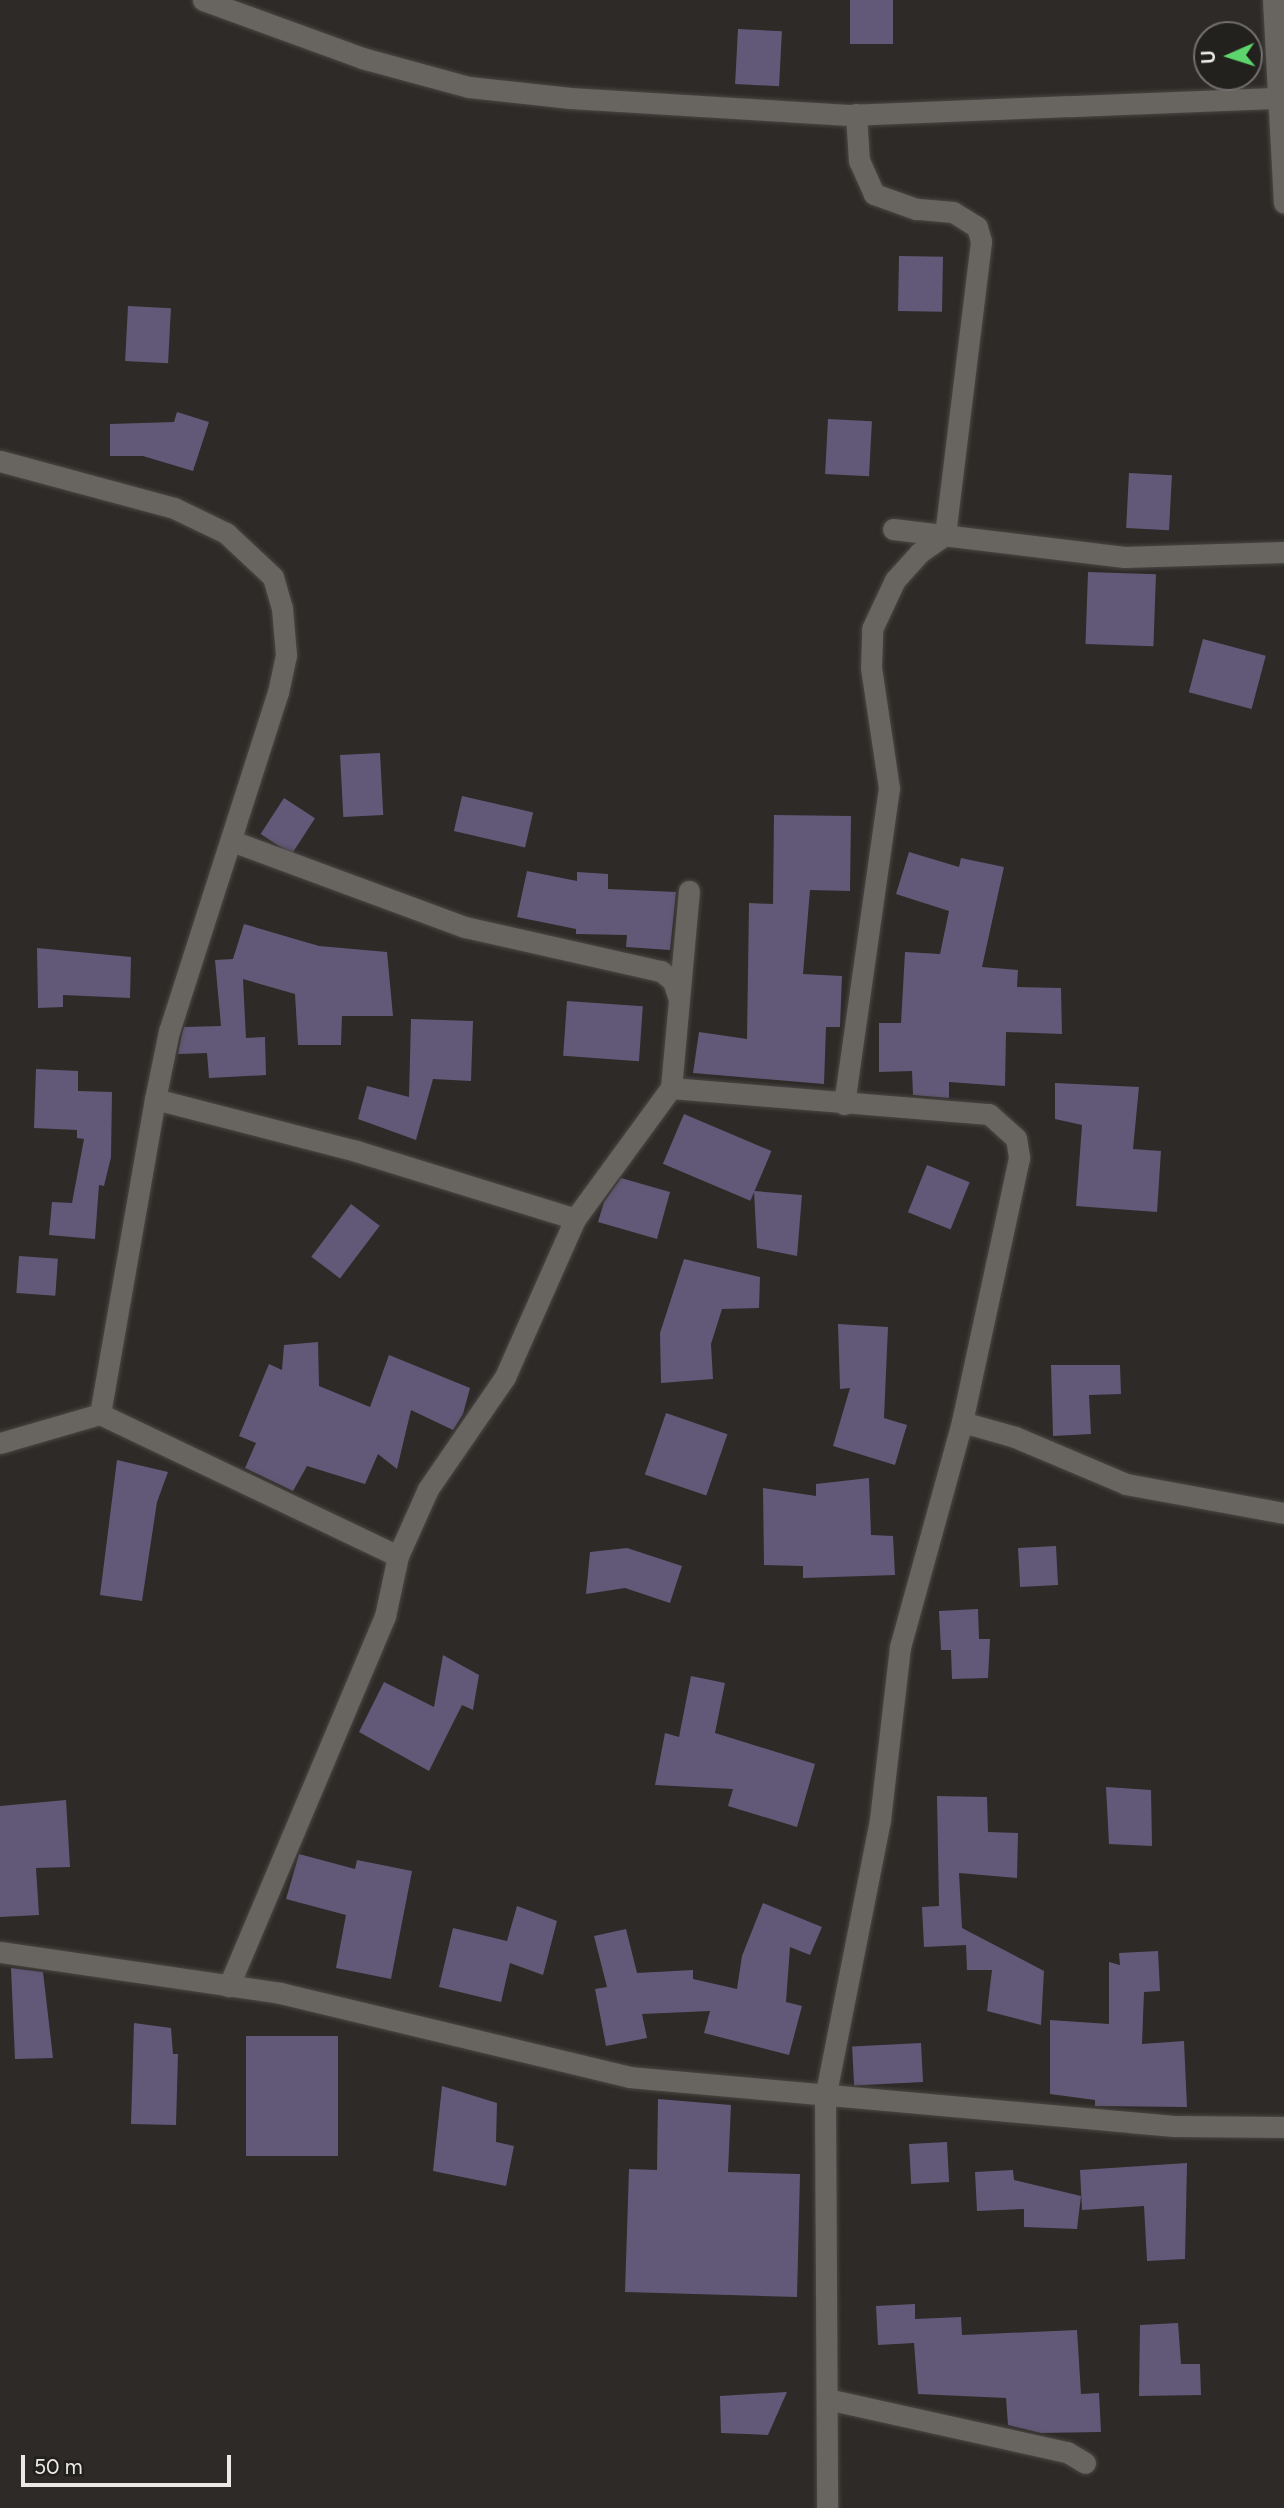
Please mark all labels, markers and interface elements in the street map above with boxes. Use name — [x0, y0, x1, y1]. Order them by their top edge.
north arrow — [1193, 21, 1263, 91]
text: U — [1197, 50, 1220, 64]
scale bar — [24, 2442, 234, 2486]
text: 50 m — [34, 2454, 83, 2479]

